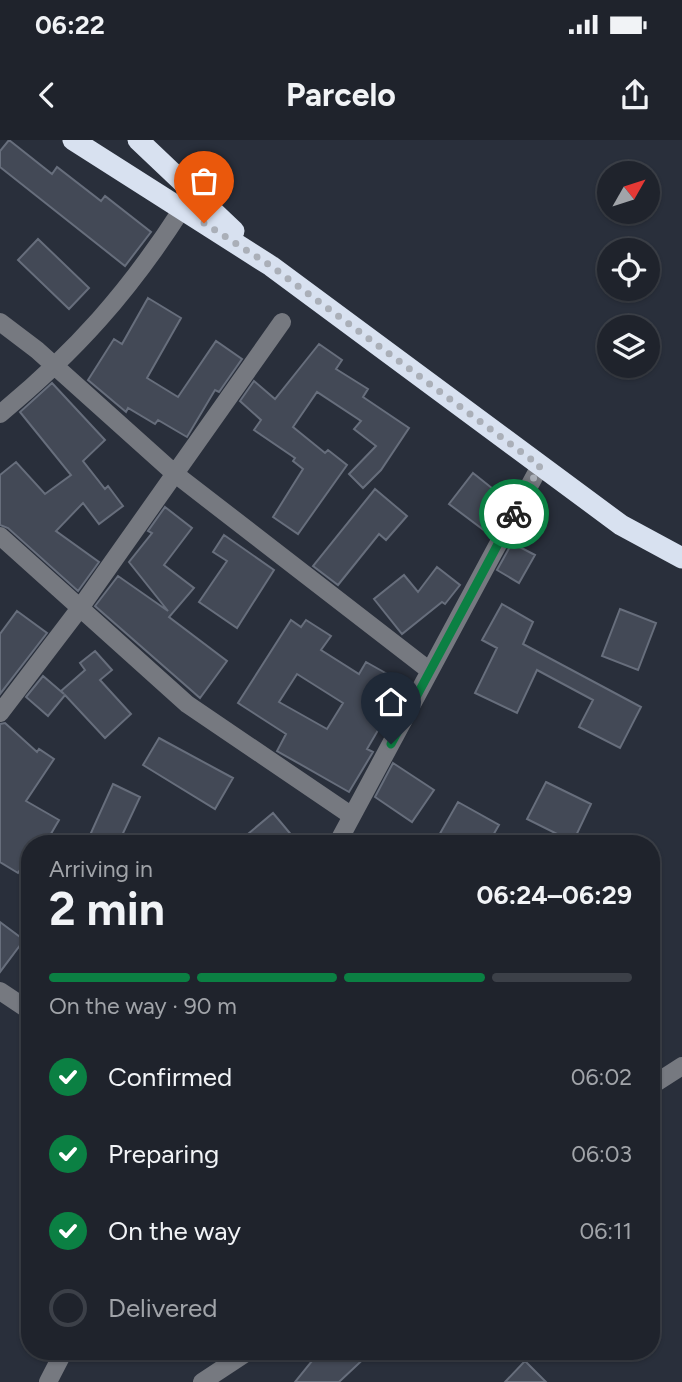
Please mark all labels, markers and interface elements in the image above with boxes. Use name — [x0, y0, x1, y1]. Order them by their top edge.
text: 06:22 — [35, 9, 105, 41]
icon: back — [28, 76, 66, 114]
text: Parcelo — [286, 76, 396, 114]
icon: share — [616, 76, 654, 114]
pin — [174, 151, 234, 223]
north arrow — [597, 161, 660, 224]
map controls — [597, 161, 660, 378]
icon: bag — [185, 162, 223, 200]
button: locate — [597, 238, 660, 301]
button: layers — [597, 315, 660, 378]
courier — [479, 479, 549, 549]
icon: bike — [495, 495, 533, 533]
pin — [361, 672, 421, 744]
icon: home — [372, 683, 410, 721]
text: Arriving in — [49, 855, 153, 883]
text: 06:24–06:29 — [477, 879, 632, 911]
text: 2 min — [49, 881, 165, 937]
text: On the way · 90 m — [49, 992, 237, 1020]
icon: check — [49, 1058, 87, 1096]
text: Confirmed — [108, 1061, 232, 1093]
text: 06:02 — [571, 1063, 632, 1091]
icon: check — [49, 1135, 87, 1173]
text: Preparing — [108, 1138, 219, 1170]
text: 06:03 — [571, 1140, 632, 1168]
icon: check — [49, 1212, 87, 1250]
text: On the way — [108, 1215, 241, 1247]
text: 06:11 — [579, 1217, 632, 1245]
text: Delivered — [108, 1292, 217, 1324]

